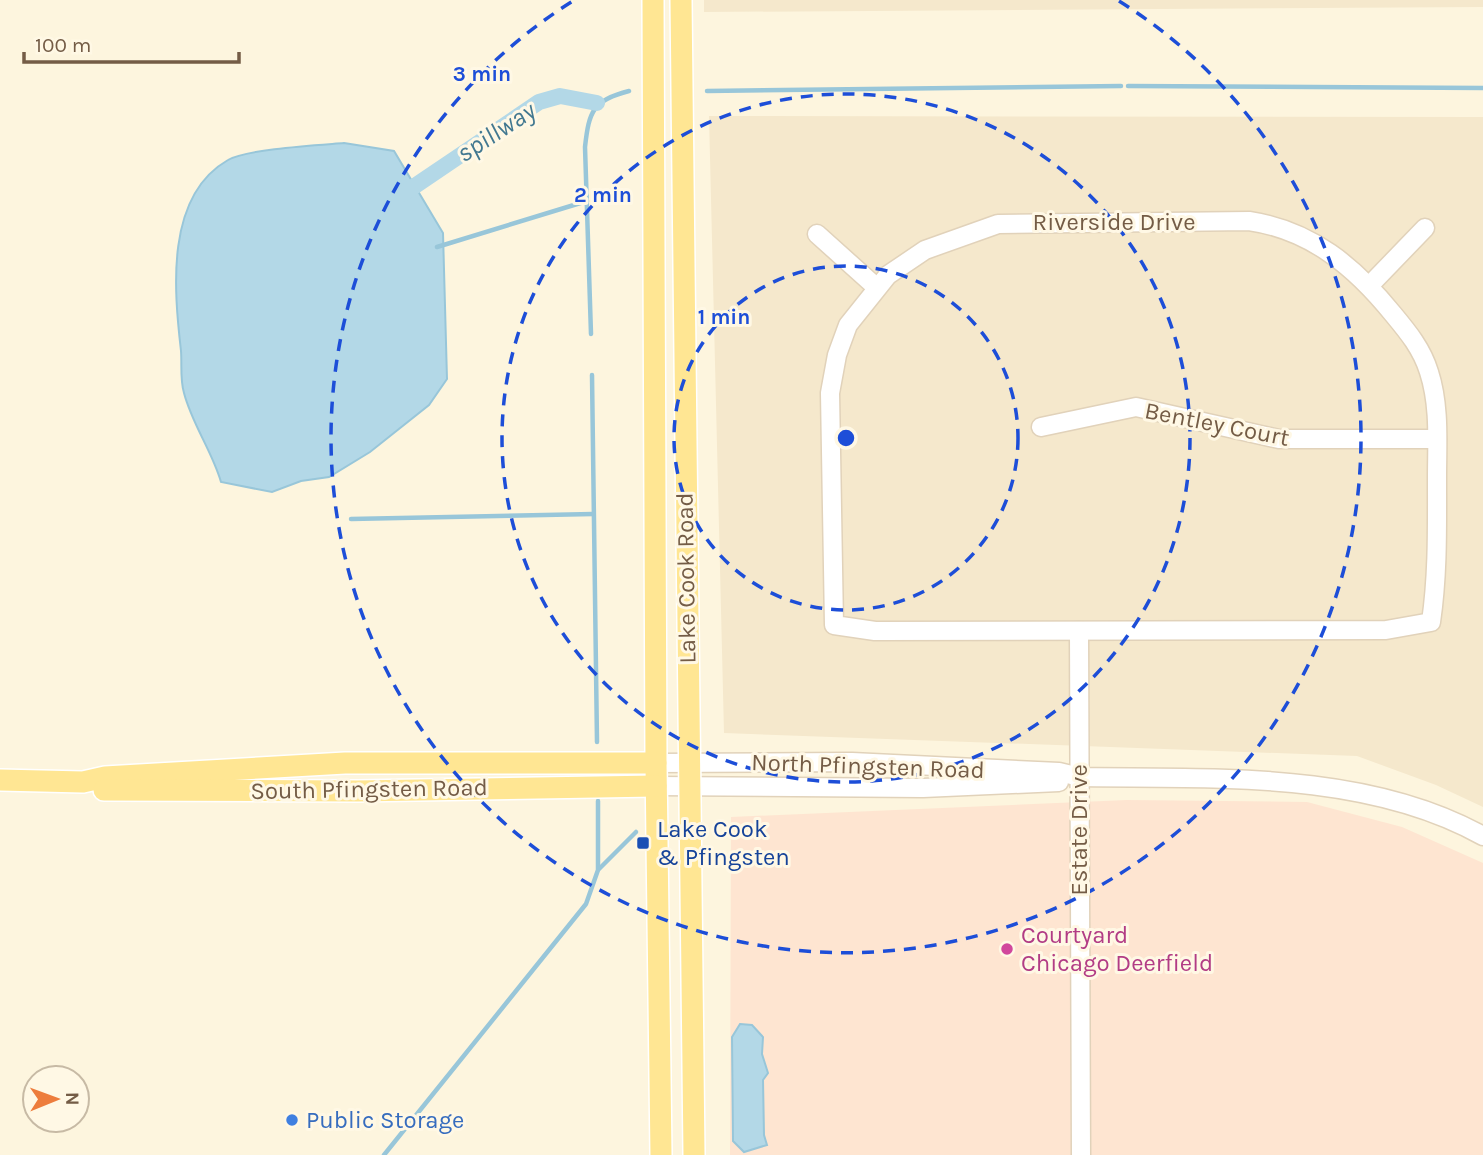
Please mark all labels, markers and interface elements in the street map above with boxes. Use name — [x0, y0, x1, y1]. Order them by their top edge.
scale bar — [24, 21, 240, 65]
text: 100 m — [35, 33, 92, 57]
text: 3 min — [453, 62, 511, 86]
water label: spillway — [451, 95, 542, 169]
text: 2 min — [574, 183, 632, 207]
street label: Riverside Drive — [1033, 208, 1195, 236]
text: 1 min — [698, 305, 750, 329]
street label: Bentley Court — [1142, 396, 1292, 452]
centre of rings — [834, 426, 858, 450]
street label: Lake Cook Road — [671, 492, 701, 664]
street label: North Pfingsten Road — [751, 748, 985, 784]
street label: Estate Drive — [1065, 764, 1093, 896]
street label: South Pfingsten Road — [250, 773, 488, 805]
place label: Lake Cook & Pfingsten — [657, 815, 790, 871]
marker: Lake Cook & Pfingsten — [635, 835, 651, 851]
place label: Courtyard Chicago Deerfield — [1021, 921, 1213, 977]
marker: Courtyard Chicago Deerfield — [999, 941, 1015, 957]
north arrow — [21, 1064, 91, 1134]
text: N — [61, 1092, 83, 1106]
place label: Public Storage — [306, 1106, 464, 1134]
marker: Public Storage — [284, 1112, 300, 1128]

